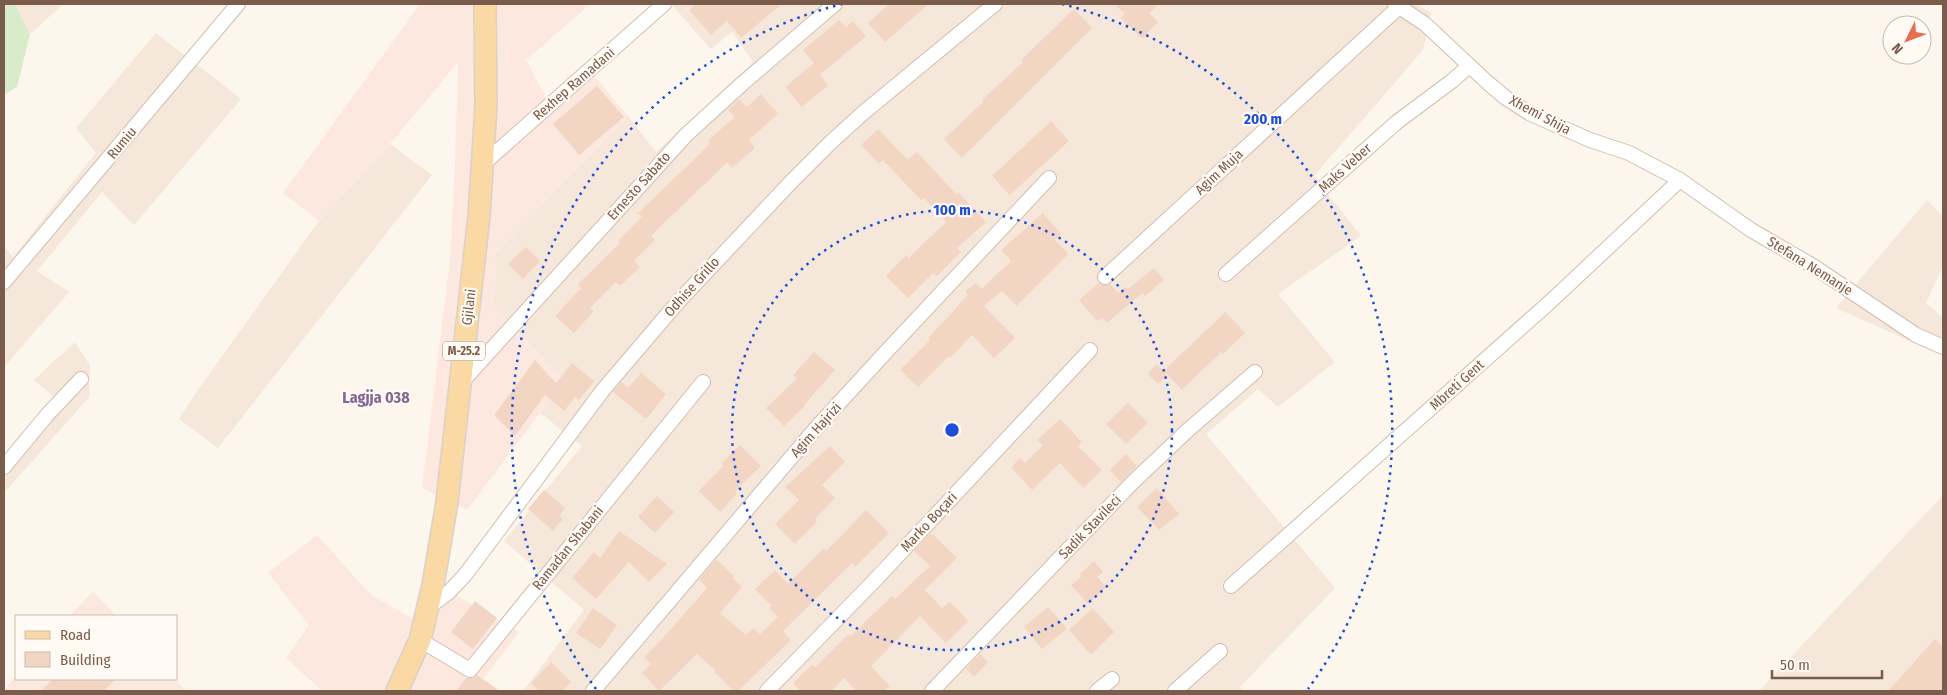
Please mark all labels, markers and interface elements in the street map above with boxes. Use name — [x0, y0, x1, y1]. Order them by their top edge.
north arrow — [1882, 15, 1932, 65]
text: N — [1889, 40, 1907, 57]
street label: Rexhep Ramadani — [530, 44, 618, 124]
street label: Xhemi Shija — [1506, 92, 1574, 138]
text: 200 m — [1243, 110, 1282, 128]
street label: Rumiu — [104, 124, 140, 162]
street label: Maks Veber — [1315, 140, 1375, 196]
street label: Agim Muja — [1192, 146, 1247, 198]
street label: Ernesto Sabato — [604, 148, 674, 224]
text: 100 m — [933, 201, 971, 219]
street label: Stefana Nemanje — [1764, 233, 1856, 299]
street label: Odhise Grillo — [661, 254, 723, 320]
street label: Gjilani — [458, 288, 480, 326]
road number: M-25.2 — [443, 342, 485, 361]
street label: Mbreti Gent — [1426, 356, 1488, 414]
district label: Lagjja 038 — [342, 388, 410, 407]
street label: Agim Hajrizi — [787, 399, 845, 461]
centre of rings — [943, 421, 961, 439]
street label: Marko Boçari — [897, 489, 961, 555]
street label: Sadik Stavileci — [1055, 491, 1125, 563]
street label: Ramadan Shabani — [529, 503, 607, 593]
legend — [15, 615, 178, 680]
text: Road — [60, 626, 91, 644]
scale bar — [1772, 648, 1882, 680]
text: Building — [60, 651, 111, 669]
text: 50 m — [1780, 656, 1810, 674]

